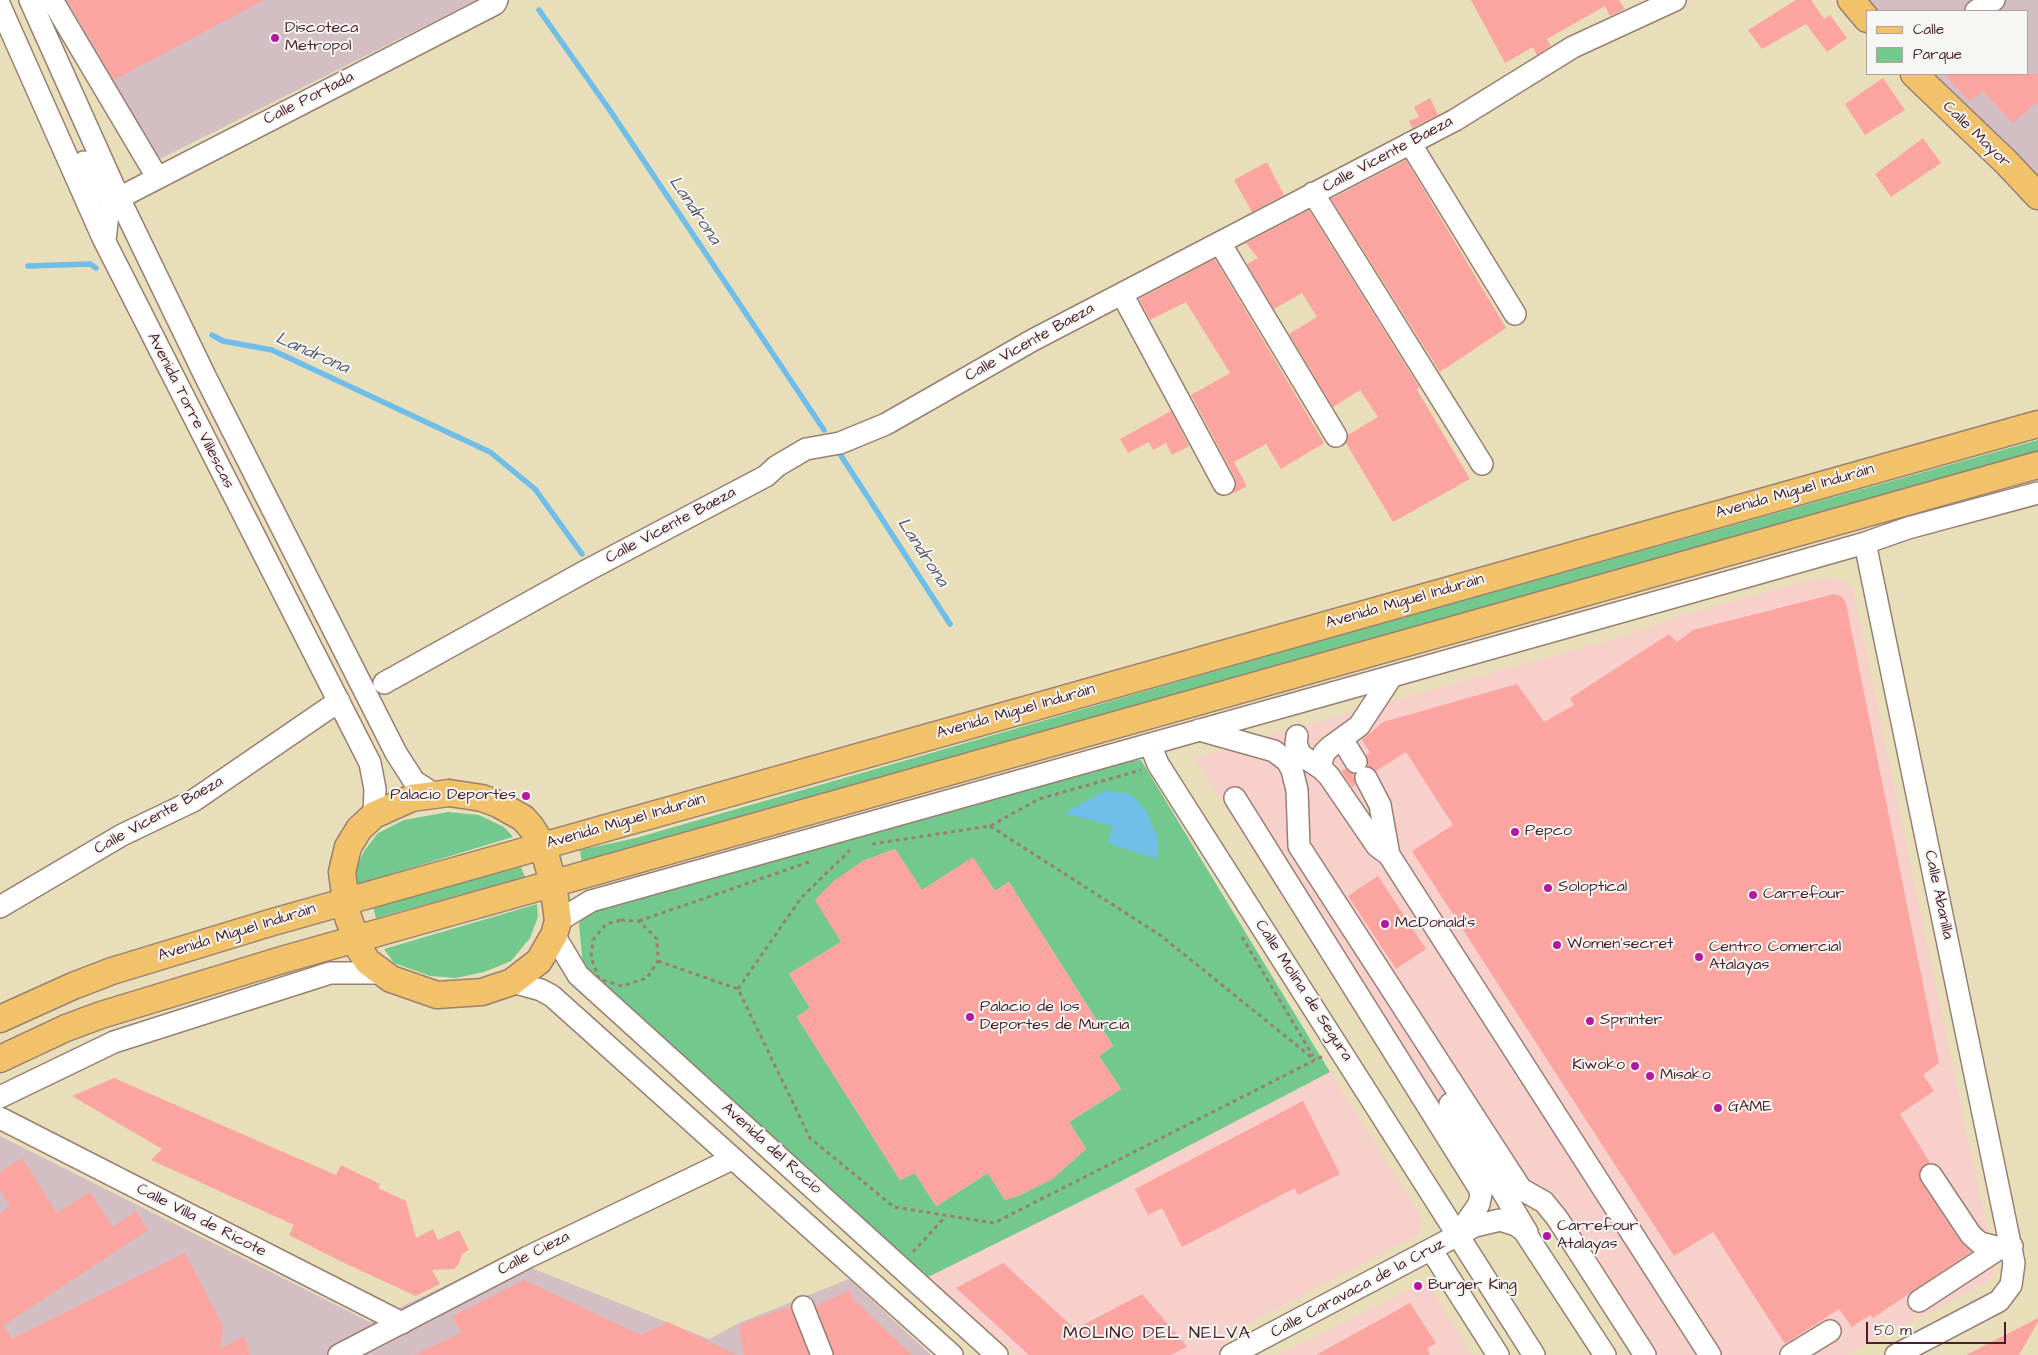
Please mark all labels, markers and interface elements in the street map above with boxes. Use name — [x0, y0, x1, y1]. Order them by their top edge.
legend — [1866, 10, 2028, 75]
place label: Discoteca Metropol — [285, 19, 358, 57]
text: Calle — [1913, 19, 1944, 40]
marker: Discoteca Metropol — [269, 32, 281, 44]
text: Parque — [1913, 44, 1962, 65]
street label: Calle Portada — [261, 68, 357, 130]
street label: Calle Mayor — [1938, 98, 2014, 172]
street label: Calle Vicente Baeza — [1320, 113, 1456, 197]
water label: Landrona — [663, 173, 725, 249]
street label: Calle Vicente Baeza — [962, 300, 1098, 386]
water label: Landrona — [272, 328, 352, 380]
street label: Avenida Torre Villescas — [142, 330, 238, 492]
street label: Avenida Miguel Induráin — [1713, 460, 1877, 524]
street label: Calle Vicente Baeza — [603, 484, 739, 568]
water label: Landrona — [892, 514, 952, 592]
street label: Avenida Miguel Induráin — [1323, 570, 1487, 634]
street label: Avenida Miguel Induráin — [934, 680, 1098, 744]
street label: Calle Vicente Baeza — [91, 773, 227, 859]
place label: Palacio Deportes — [390, 786, 516, 806]
marker: Palacio Deportes — [520, 790, 532, 802]
street label: Avenida Miguel Induráin — [544, 790, 708, 854]
place label: Pepco — [1525, 822, 1572, 842]
marker: Pepco — [1509, 826, 1521, 838]
street label: Calle Abanilla — [1919, 849, 1957, 941]
place label: Soloptical — [1558, 878, 1627, 898]
marker: Soloptical — [1542, 882, 1554, 894]
place label: Carrefour — [1763, 885, 1844, 905]
marker: Carrefour — [1747, 889, 1759, 901]
street label: Avenida Miguel Induráin — [156, 900, 318, 966]
place label: McDonald's — [1395, 914, 1475, 934]
street label: Calle Molina de Segura — [1250, 917, 1356, 1065]
marker: McDonald's — [1379, 918, 1391, 930]
place label: Women'secret — [1567, 935, 1674, 955]
place label: Centro Comercial Atalayas — [1709, 938, 1841, 976]
marker: Women'secret — [1551, 939, 1563, 951]
marker: Centro Comercial Atalayas — [1693, 951, 1705, 963]
place label: Palacio de los Deportes de Murcia — [980, 998, 1129, 1036]
marker: Palacio de los Deportes de Murcia — [964, 1011, 976, 1023]
place label: Sprinter — [1600, 1011, 1662, 1031]
marker: Sprinter — [1584, 1015, 1596, 1027]
place label: Kiwoko — [1572, 1056, 1625, 1076]
marker: Kiwoko — [1629, 1060, 1641, 1072]
place label: Misako — [1660, 1066, 1711, 1086]
marker: Misako — [1644, 1070, 1656, 1082]
place label: GAME — [1728, 1098, 1772, 1118]
street label: Avenida del Rocío — [717, 1099, 825, 1199]
marker: GAME — [1712, 1102, 1724, 1114]
street label: Calle Villa de Ricote — [133, 1180, 269, 1262]
place label: Carrefour Atalayas — [1557, 1217, 1638, 1255]
street label: Calle Cieza — [495, 1228, 573, 1280]
marker: Carrefour Atalayas — [1541, 1230, 1553, 1242]
street label: Calle Caravaca de la Cruz — [1268, 1235, 1448, 1343]
place label: Burger King — [1428, 1276, 1517, 1296]
marker: Burger King — [1412, 1280, 1424, 1292]
scale bar — [1868, 1312, 2008, 1344]
text: 50 m — [1874, 1320, 1912, 1341]
district label: MOLINO DEL NELVA — [1061, 1323, 1253, 1345]

